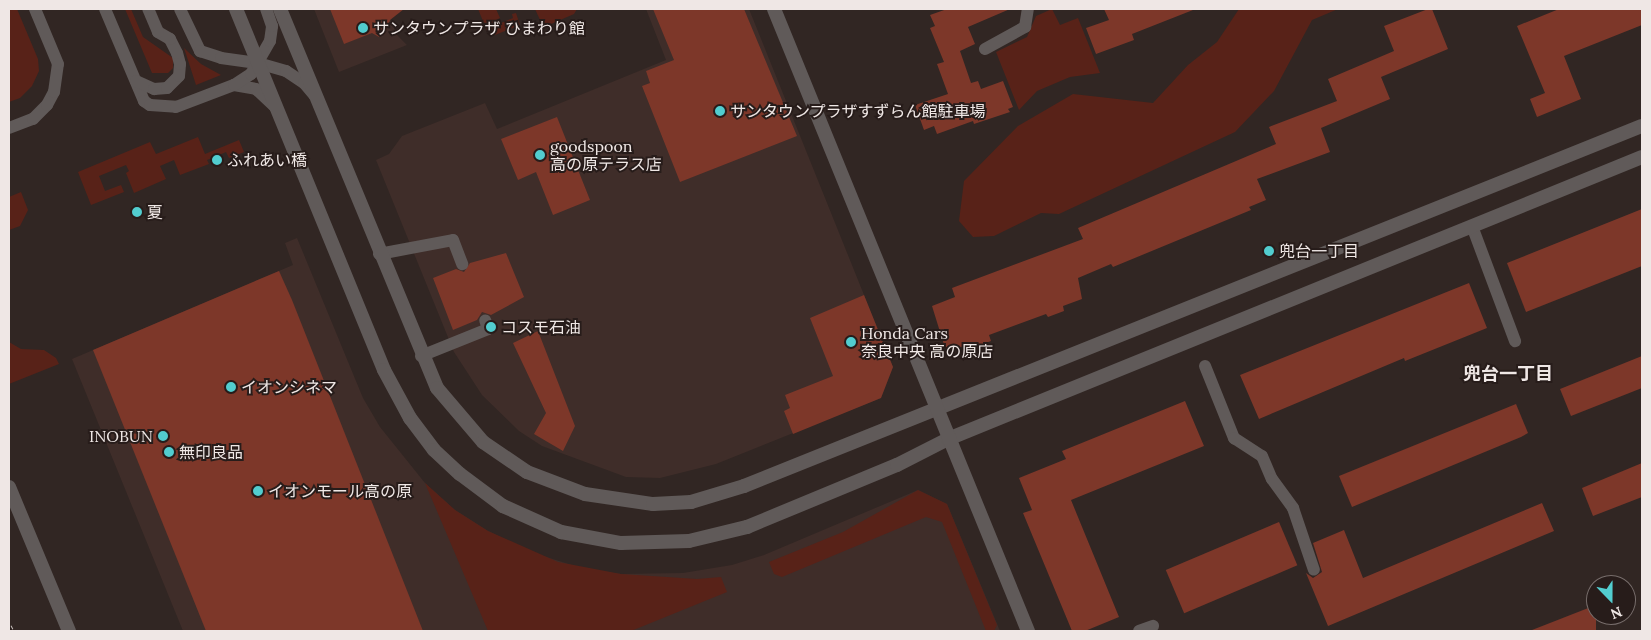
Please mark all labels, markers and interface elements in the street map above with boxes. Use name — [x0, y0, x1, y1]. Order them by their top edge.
place label: サンタウンプラザ ひまわり館 — [373, 18, 585, 38]
marker: サンタウンプラザ ひまわり館 — [357, 22, 369, 34]
place label: サンタウンプラザすずらん館駐車場 — [730, 101, 986, 121]
marker: サンタウンプラザすずらん館駐車場 — [714, 105, 726, 117]
place label: goodspoon 高の原テラス店 — [550, 136, 662, 174]
marker: goodspoon 高の原テラス店 — [534, 149, 546, 161]
place label: ふれあい橋 — [227, 150, 307, 170]
marker: ふれあい橋 — [211, 154, 223, 166]
place label: 夏 — [147, 202, 163, 222]
marker: 夏 — [131, 206, 143, 218]
place label: 兜台一丁目 — [1279, 241, 1359, 261]
marker: 兜台一丁目 — [1263, 245, 1275, 257]
place label: コスモ石油 — [501, 317, 581, 337]
marker: コスモ石油 — [485, 321, 497, 333]
place label: Honda Cars 奈良中央 高の原店 — [861, 323, 993, 361]
marker: Honda Cars 奈良中央 高の原店 — [845, 336, 857, 348]
district label: 兜台一丁目 — [1463, 363, 1553, 385]
place label: イオンシネマ — [241, 377, 337, 397]
marker: イオンシネマ — [225, 381, 237, 393]
place label: INOBUN — [89, 426, 153, 446]
marker: INOBUN — [157, 430, 169, 442]
place label: 無印良品 — [179, 442, 243, 462]
marker: 無印良品 — [163, 446, 175, 458]
place label: イオンモール高の原 — [268, 481, 412, 501]
marker: イオンモール高の原 — [252, 485, 264, 497]
north arrow — [1586, 575, 1636, 625]
text: N — [1608, 603, 1625, 623]

